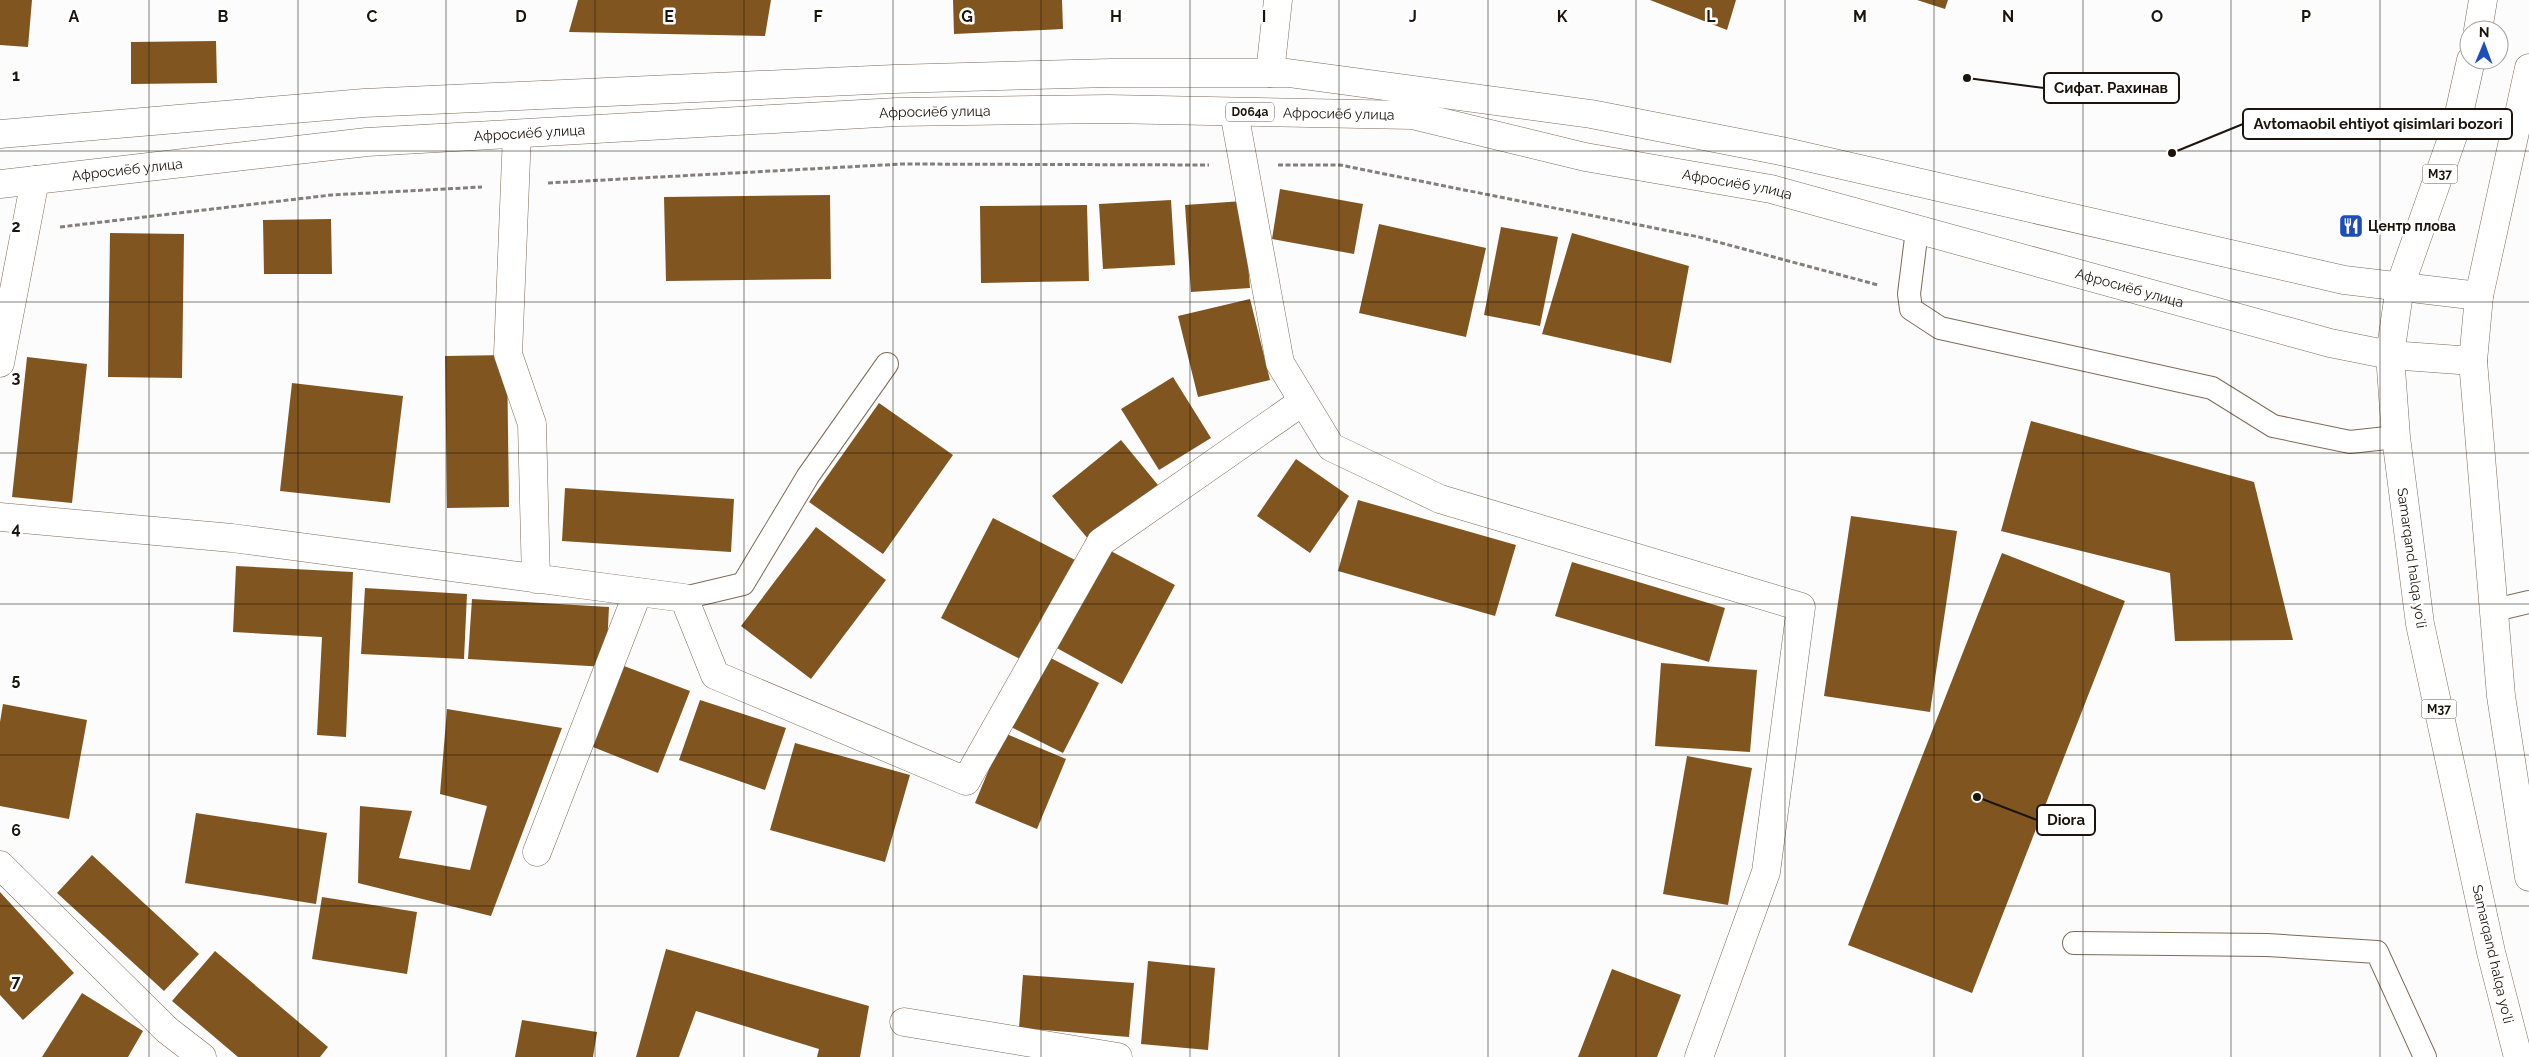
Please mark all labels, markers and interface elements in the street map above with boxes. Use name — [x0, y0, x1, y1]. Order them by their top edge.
text: A — [69, 7, 80, 26]
text: B — [218, 7, 229, 26]
text: C — [367, 7, 378, 26]
text: D — [515, 7, 527, 26]
text: E — [664, 7, 674, 26]
text: F — [813, 7, 823, 26]
text: G — [961, 7, 973, 26]
text: H — [1110, 7, 1122, 26]
text: I — [1262, 7, 1266, 26]
text: J — [1409, 7, 1417, 26]
text: K — [1557, 7, 1568, 26]
text: L — [1706, 7, 1716, 26]
text: M — [1853, 7, 1867, 26]
text: N — [2002, 7, 2014, 26]
text: O — [2151, 7, 2163, 26]
text: P — [2301, 7, 2311, 26]
north arrow — [2459, 20, 2509, 70]
text: N — [2479, 24, 2490, 40]
text: 1 — [12, 66, 20, 85]
callout: Сифат. Рахинав — [2044, 73, 2179, 103]
text: Сифат. Рахинав — [2054, 79, 2168, 97]
road number: D064a — [1226, 102, 1274, 121]
street label: Афросиёб улица — [879, 103, 991, 121]
street label: Афросиёб улица — [1283, 104, 1395, 123]
callout: Avtomaobil ehtiyot qisimlari bozori — [2243, 109, 2512, 139]
text: Avtomaobil ehtiyot qisimlari bozori — [2253, 115, 2503, 133]
street label: Афросиёб улица — [473, 122, 586, 144]
street label: Афросиёб улица — [71, 155, 184, 184]
road number: M37 — [2422, 164, 2458, 183]
street label: Афросиёб улица — [1681, 166, 1794, 202]
restaurant icon: Центр плова — [2338, 213, 2364, 239]
text: 2 — [11, 217, 21, 236]
place label: Центр плова — [2368, 218, 2456, 234]
street label: Афросиёб улица — [2074, 265, 2185, 310]
text: 3 — [12, 368, 21, 387]
street label: Samarqand halqa yoʻli — [2394, 487, 2430, 629]
text: 4 — [11, 519, 21, 538]
text: 5 — [12, 670, 21, 689]
road number: M37 — [2422, 700, 2456, 719]
callout: Diora — [2037, 805, 2095, 835]
text: Diora — [2047, 811, 2085, 829]
text: 6 — [11, 821, 21, 840]
street label: Samarqand halqa yoʻli — [2469, 883, 2517, 1025]
text: 7 — [12, 972, 21, 991]

